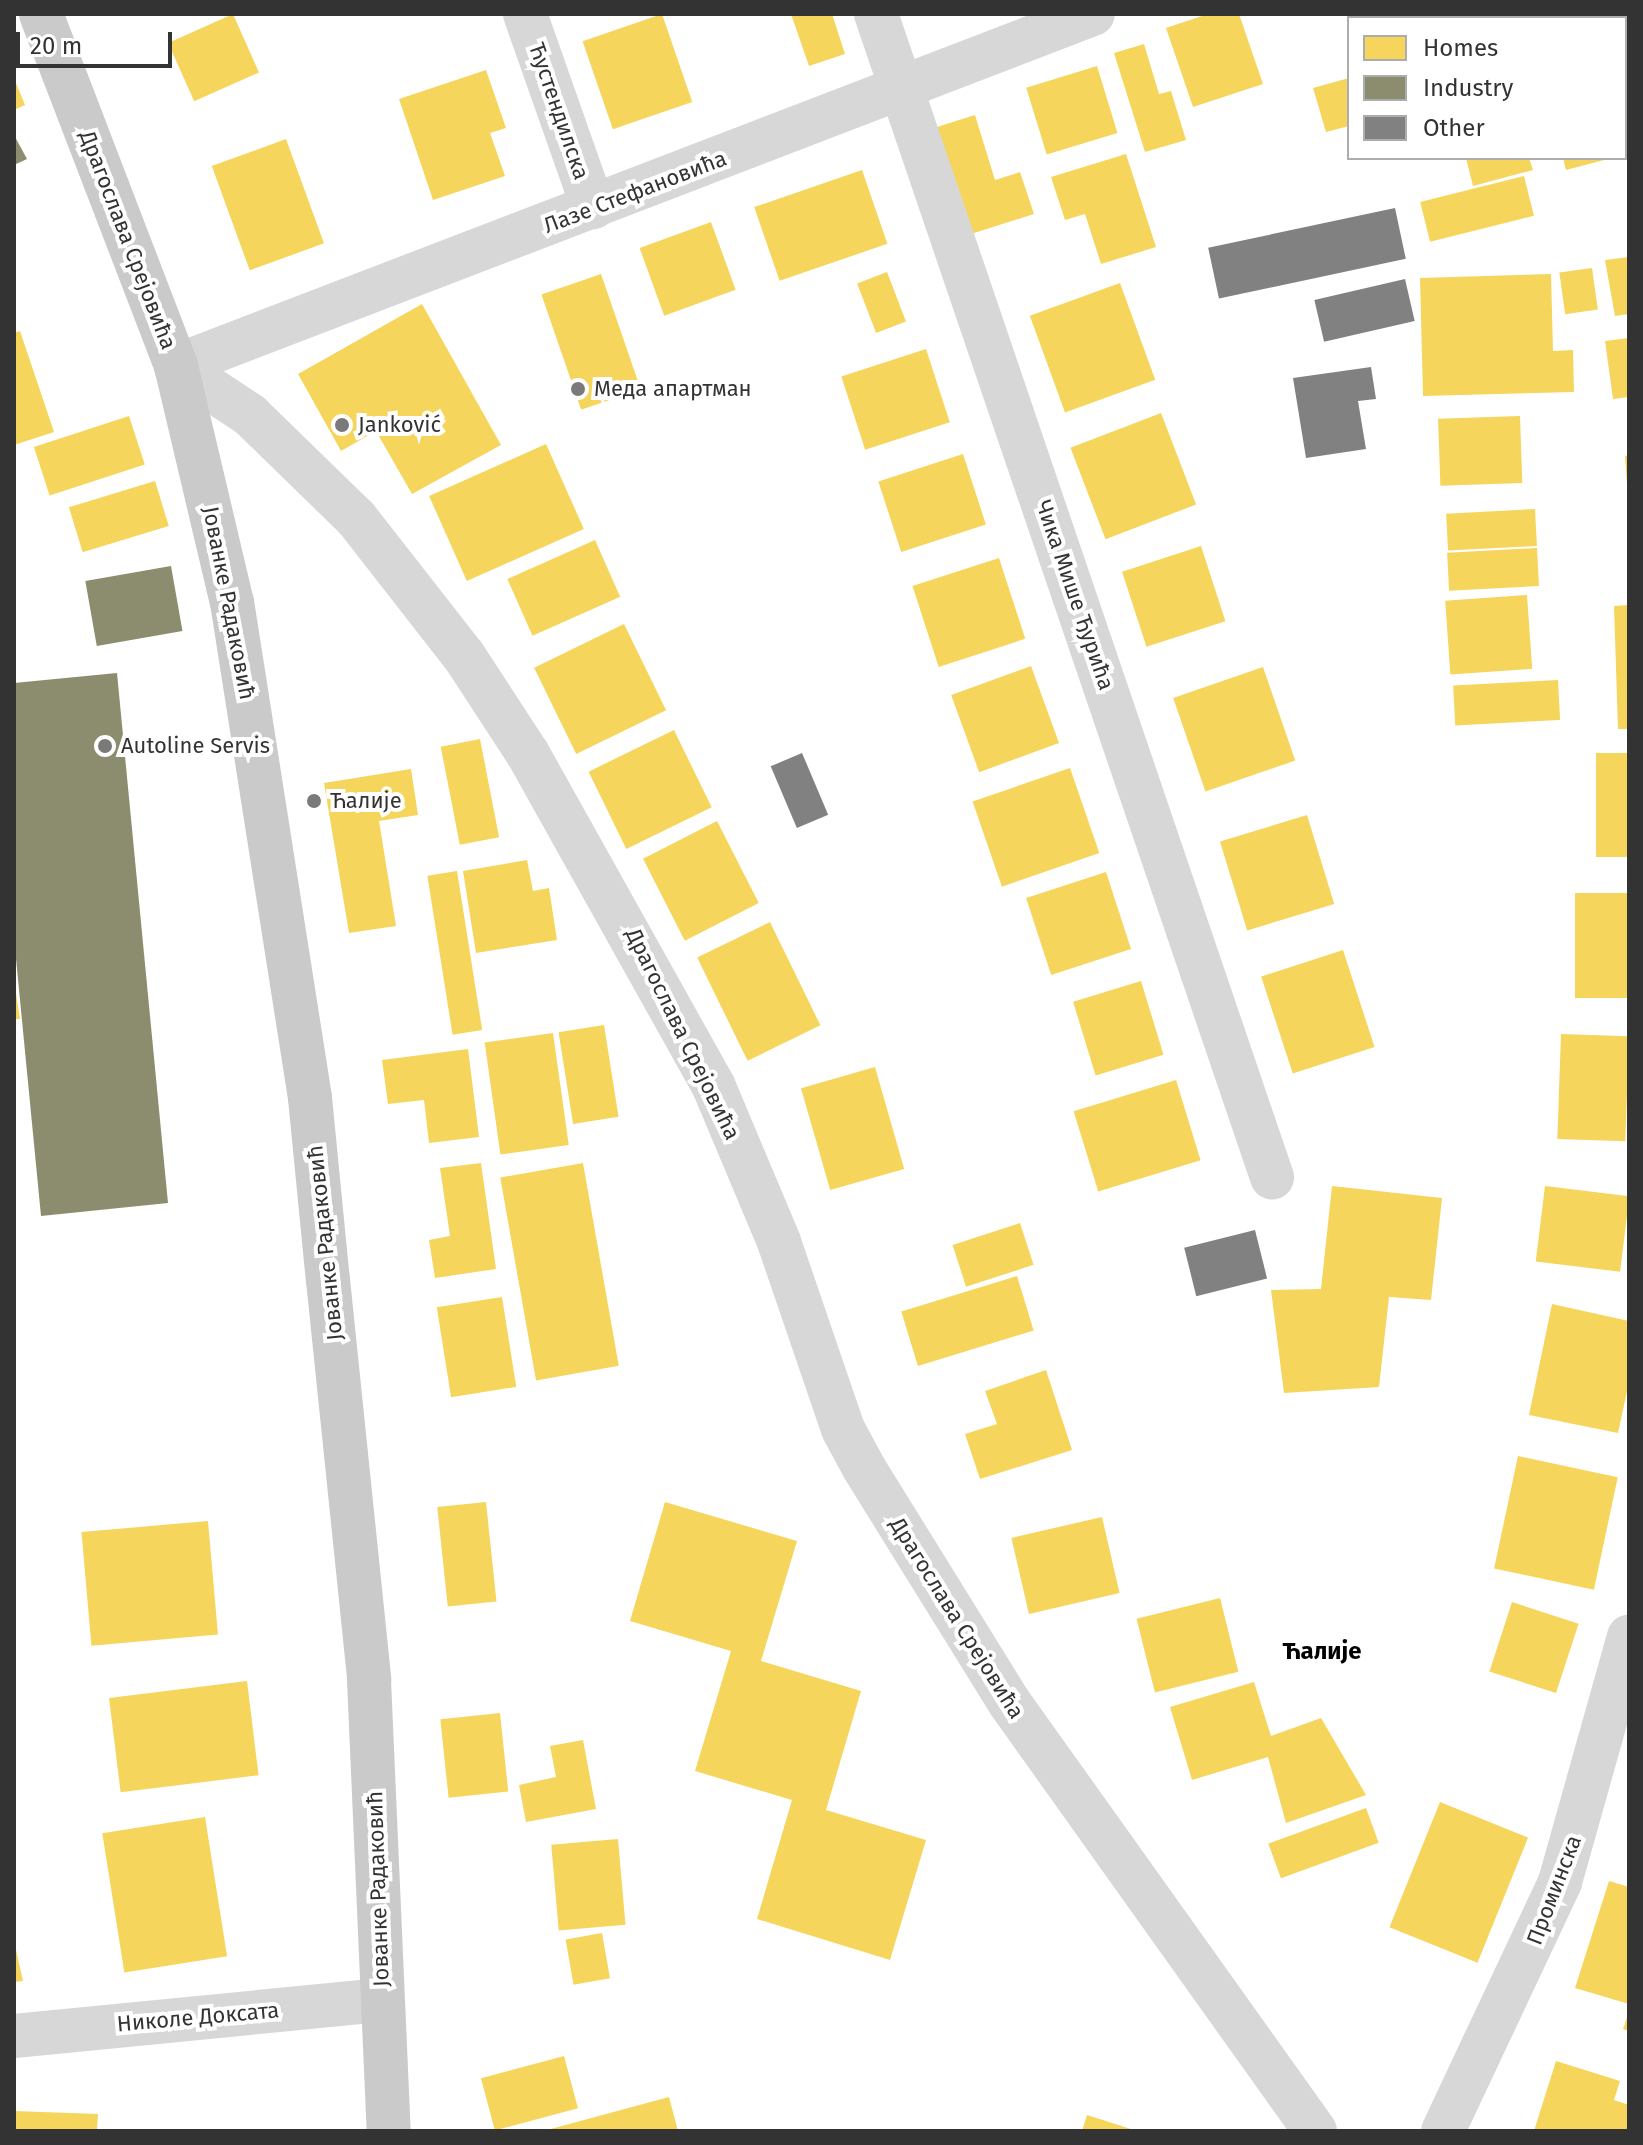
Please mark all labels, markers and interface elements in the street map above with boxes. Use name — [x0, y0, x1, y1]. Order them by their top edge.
scale bar — [20, 16, 176, 66]
legend — [1347, 16, 1627, 160]
text: 20 m — [30, 32, 82, 60]
text: Homes — [1423, 34, 1498, 62]
street label: Ћустендилска — [523, 39, 595, 183]
text: Industry — [1423, 74, 1513, 102]
text: Other — [1423, 114, 1485, 142]
street label: Драгослава Срејовића — [74, 127, 182, 353]
street label: Лазе Стефановића — [540, 145, 730, 239]
place label: Меда апартман — [594, 376, 752, 402]
marker: Меда апартман — [569, 380, 587, 398]
place label: Janković — [358, 412, 441, 438]
marker: Janković — [333, 416, 351, 434]
street label: Чика Мише Ђурића — [1030, 497, 1120, 693]
street label: Јованке Радаковић — [197, 504, 261, 702]
place label: Autoline Servis — [121, 733, 270, 759]
marker: Autoline Servis — [96, 737, 114, 755]
place label: Ћалије — [330, 788, 402, 814]
marker: Ћалије — [305, 792, 323, 810]
street label: Драгослава Срејовића — [620, 924, 746, 1144]
street label: Јованке Радаковић — [302, 1144, 348, 1342]
street label: Драгослава Срејовића — [884, 1513, 1030, 1723]
district label: Ћалије — [1282, 1638, 1362, 1666]
street label: Јованке Радаковић — [361, 1790, 395, 1988]
street label: Проминска — [1521, 1831, 1587, 1949]
street label: Николе Доксата — [116, 1997, 280, 2037]

